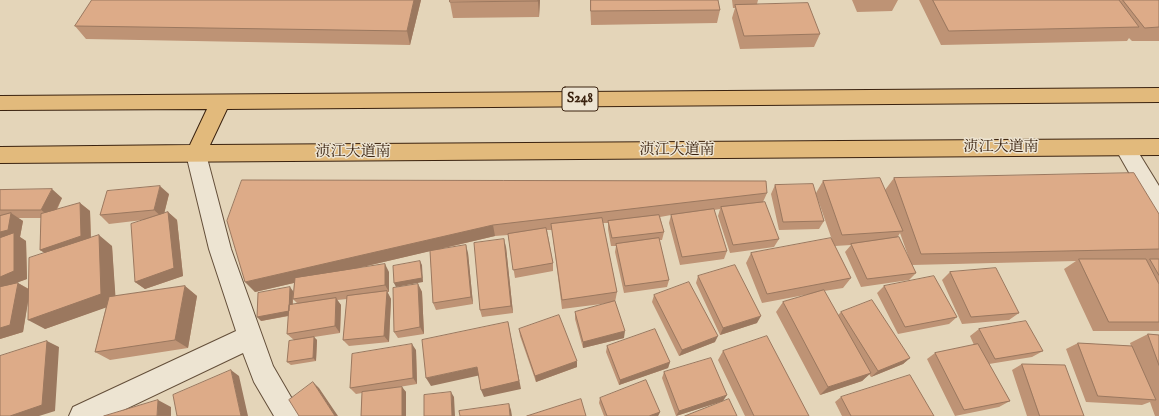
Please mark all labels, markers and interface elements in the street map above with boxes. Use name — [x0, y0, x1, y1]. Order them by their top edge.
road number: S248 — [562, 87, 598, 111]
street label: 浈江大道南 — [964, 139, 1038, 157]
street label: 浈江大道南 — [640, 142, 714, 160]
street label: 浈江大道南 — [316, 144, 390, 162]

